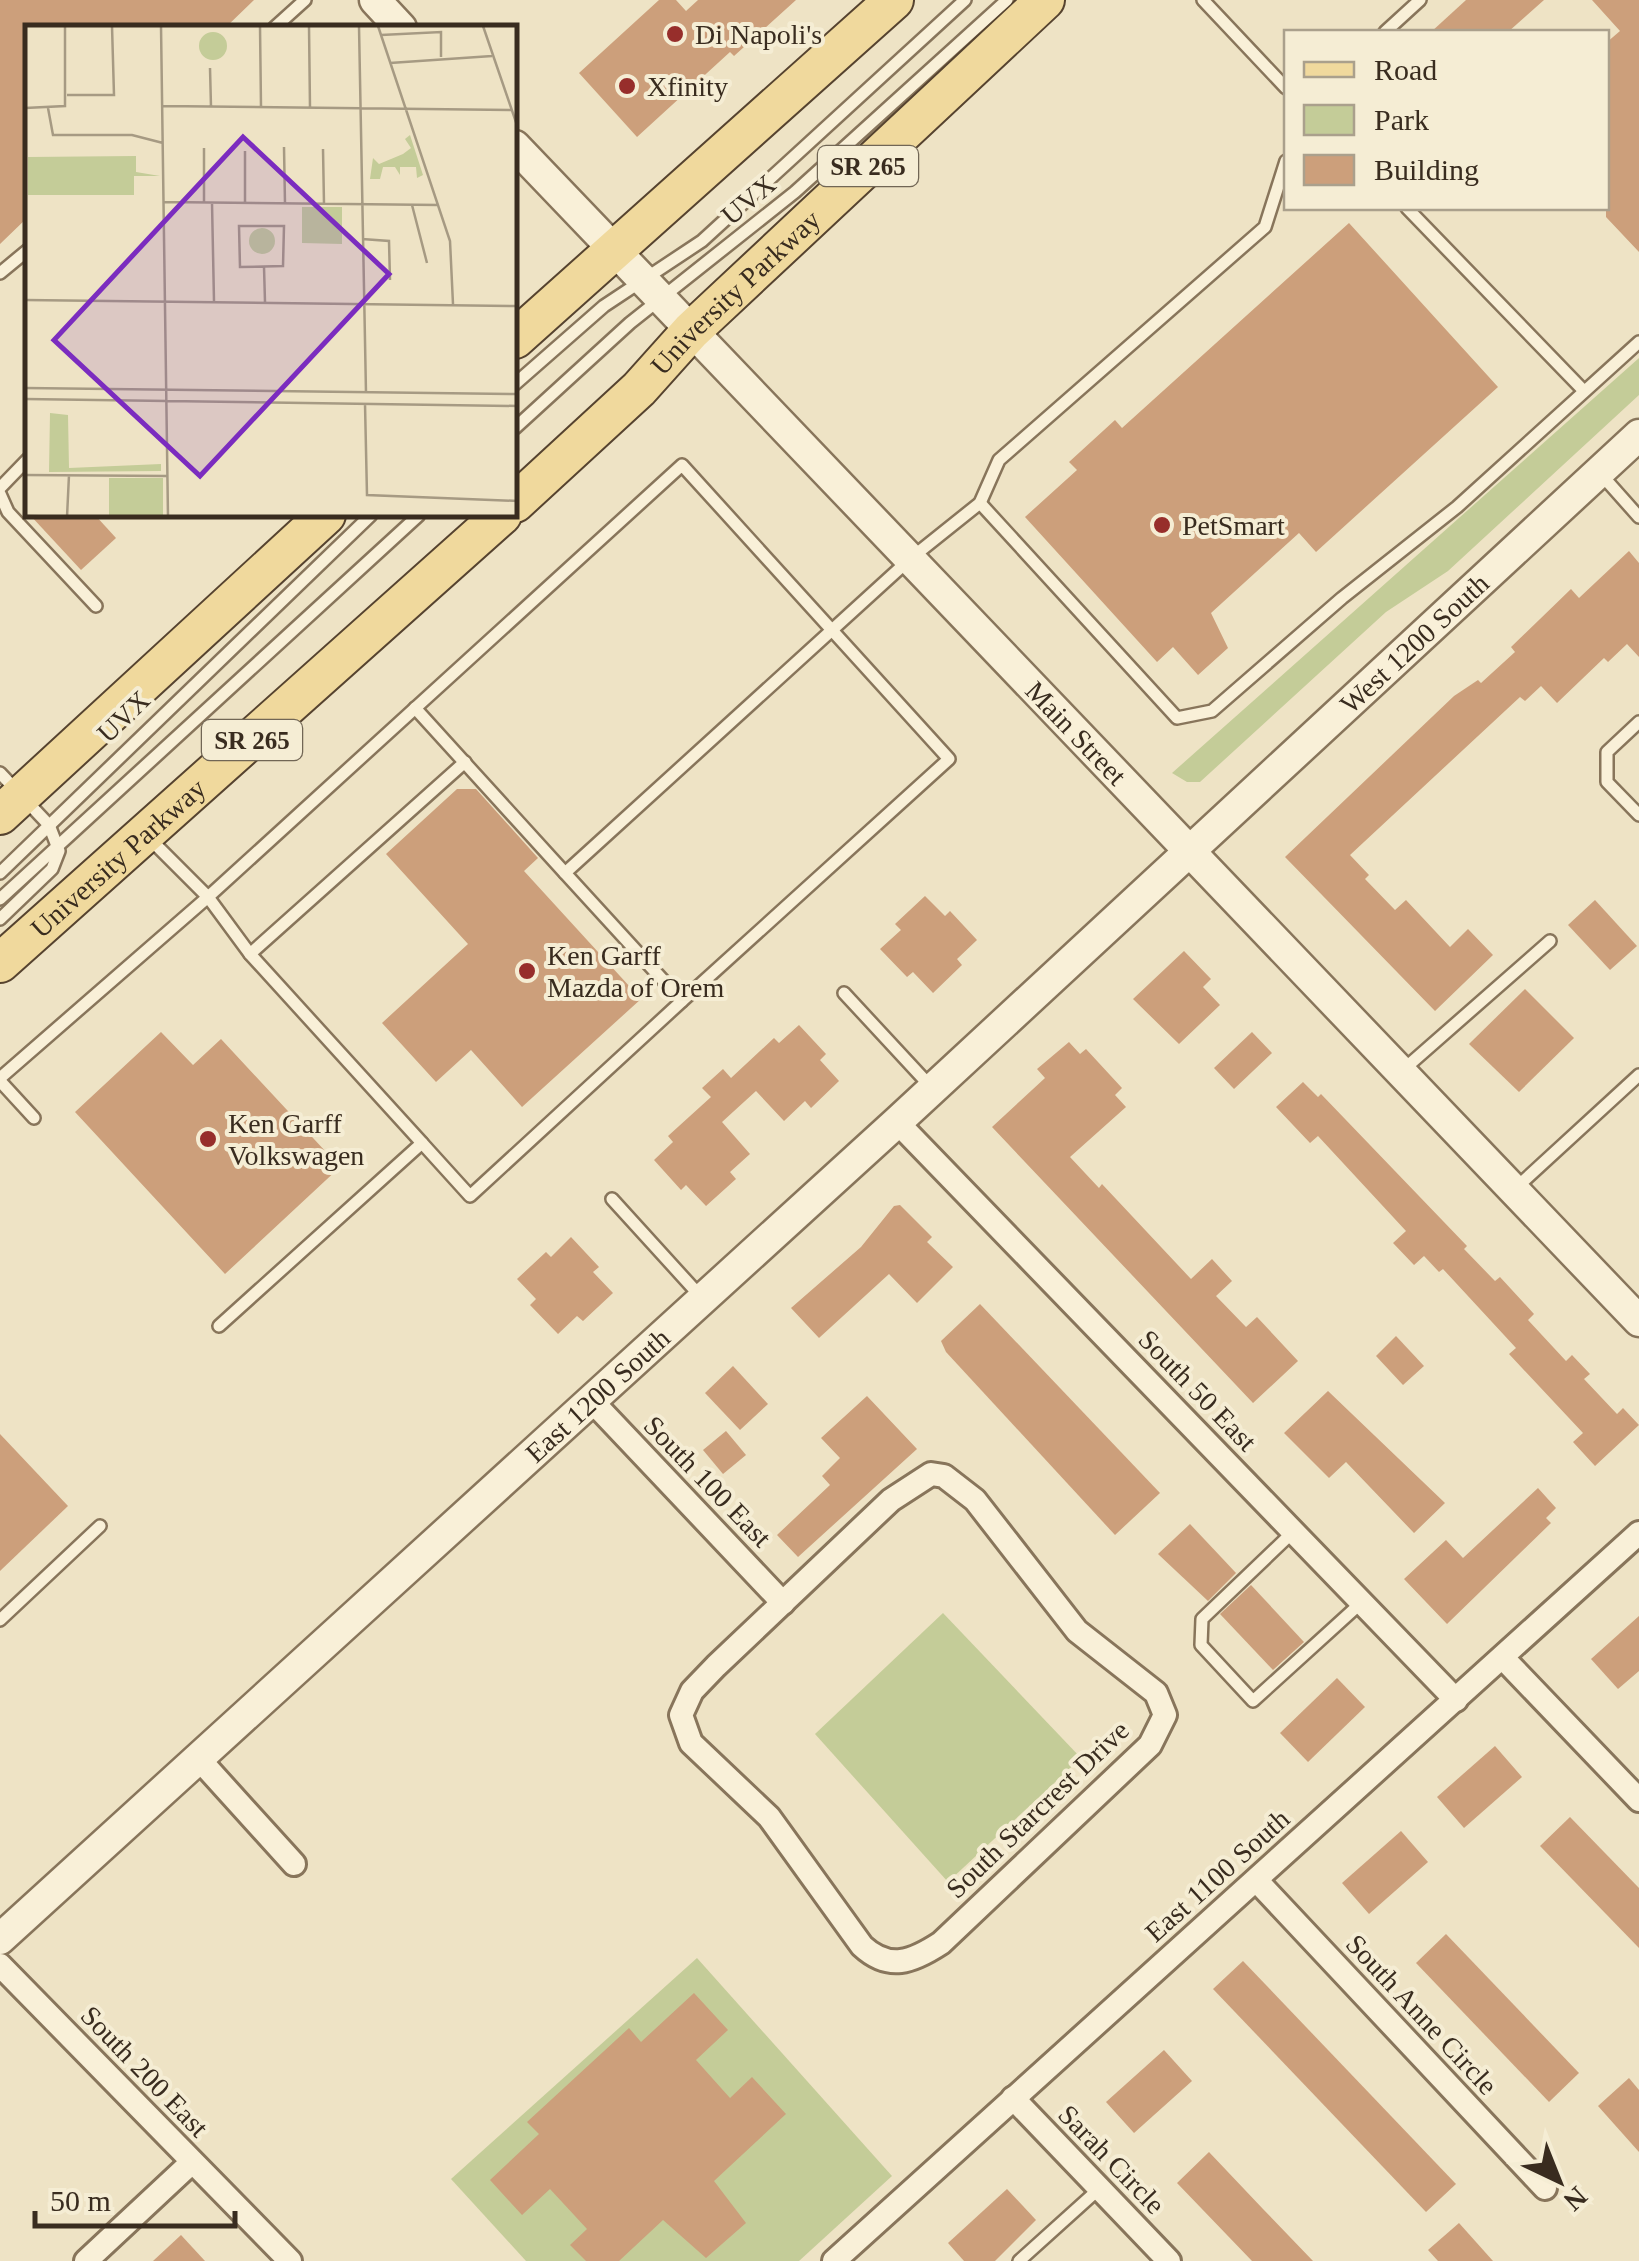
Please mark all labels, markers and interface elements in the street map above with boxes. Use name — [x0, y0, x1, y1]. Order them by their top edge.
place label: Di Napoli's — [695, 19, 822, 50]
marker: Di Napoli's — [664, 23, 686, 45]
inset map — [25, 25, 518, 518]
legend — [1284, 30, 1609, 210]
text: Road — [1374, 53, 1437, 86]
place label: Xfinity — [647, 71, 728, 102]
marker: Xfinity — [616, 75, 638, 97]
text: Park — [1374, 103, 1429, 136]
road number: SR 265 — [818, 146, 918, 186]
text: Building — [1374, 153, 1479, 186]
street label: UVX — [715, 168, 782, 231]
street label: University Parkway — [644, 204, 826, 381]
place label: PetSmart — [1182, 510, 1285, 541]
marker: PetSmart — [1151, 514, 1173, 536]
street label: West 1200 South — [1334, 567, 1495, 720]
street label: Main Street — [1019, 675, 1133, 791]
street label: UVX — [91, 684, 156, 749]
road number: SR 265 — [202, 720, 302, 760]
street label: University Parkway — [25, 772, 212, 944]
place label: Ken Garff Mazda of Orem — [547, 940, 724, 1003]
marker: Ken Garff Mazda of Orem — [516, 960, 538, 982]
place label: Ken Garff Volkswagen — [228, 1108, 364, 1171]
marker: Ken Garff Volkswagen — [197, 1128, 219, 1150]
street label: East 1200 South — [519, 1322, 676, 1469]
street label: South 50 East — [1132, 1324, 1263, 1457]
street label: South 100 East — [638, 1410, 778, 1553]
street label: South Starcrest Drive — [940, 1714, 1135, 1904]
street label: East 1100 South — [1139, 1803, 1296, 1948]
street label: South Anne Circle — [1340, 1928, 1504, 2101]
street label: South 200 East — [75, 2000, 215, 2143]
street label: Sarah Circle — [1052, 2099, 1171, 2220]
north arrow — [1509, 2131, 1609, 2231]
scale bar — [35, 2166, 235, 2228]
text: N — [1558, 2181, 1594, 2217]
text: 50 m — [50, 2184, 111, 2217]

